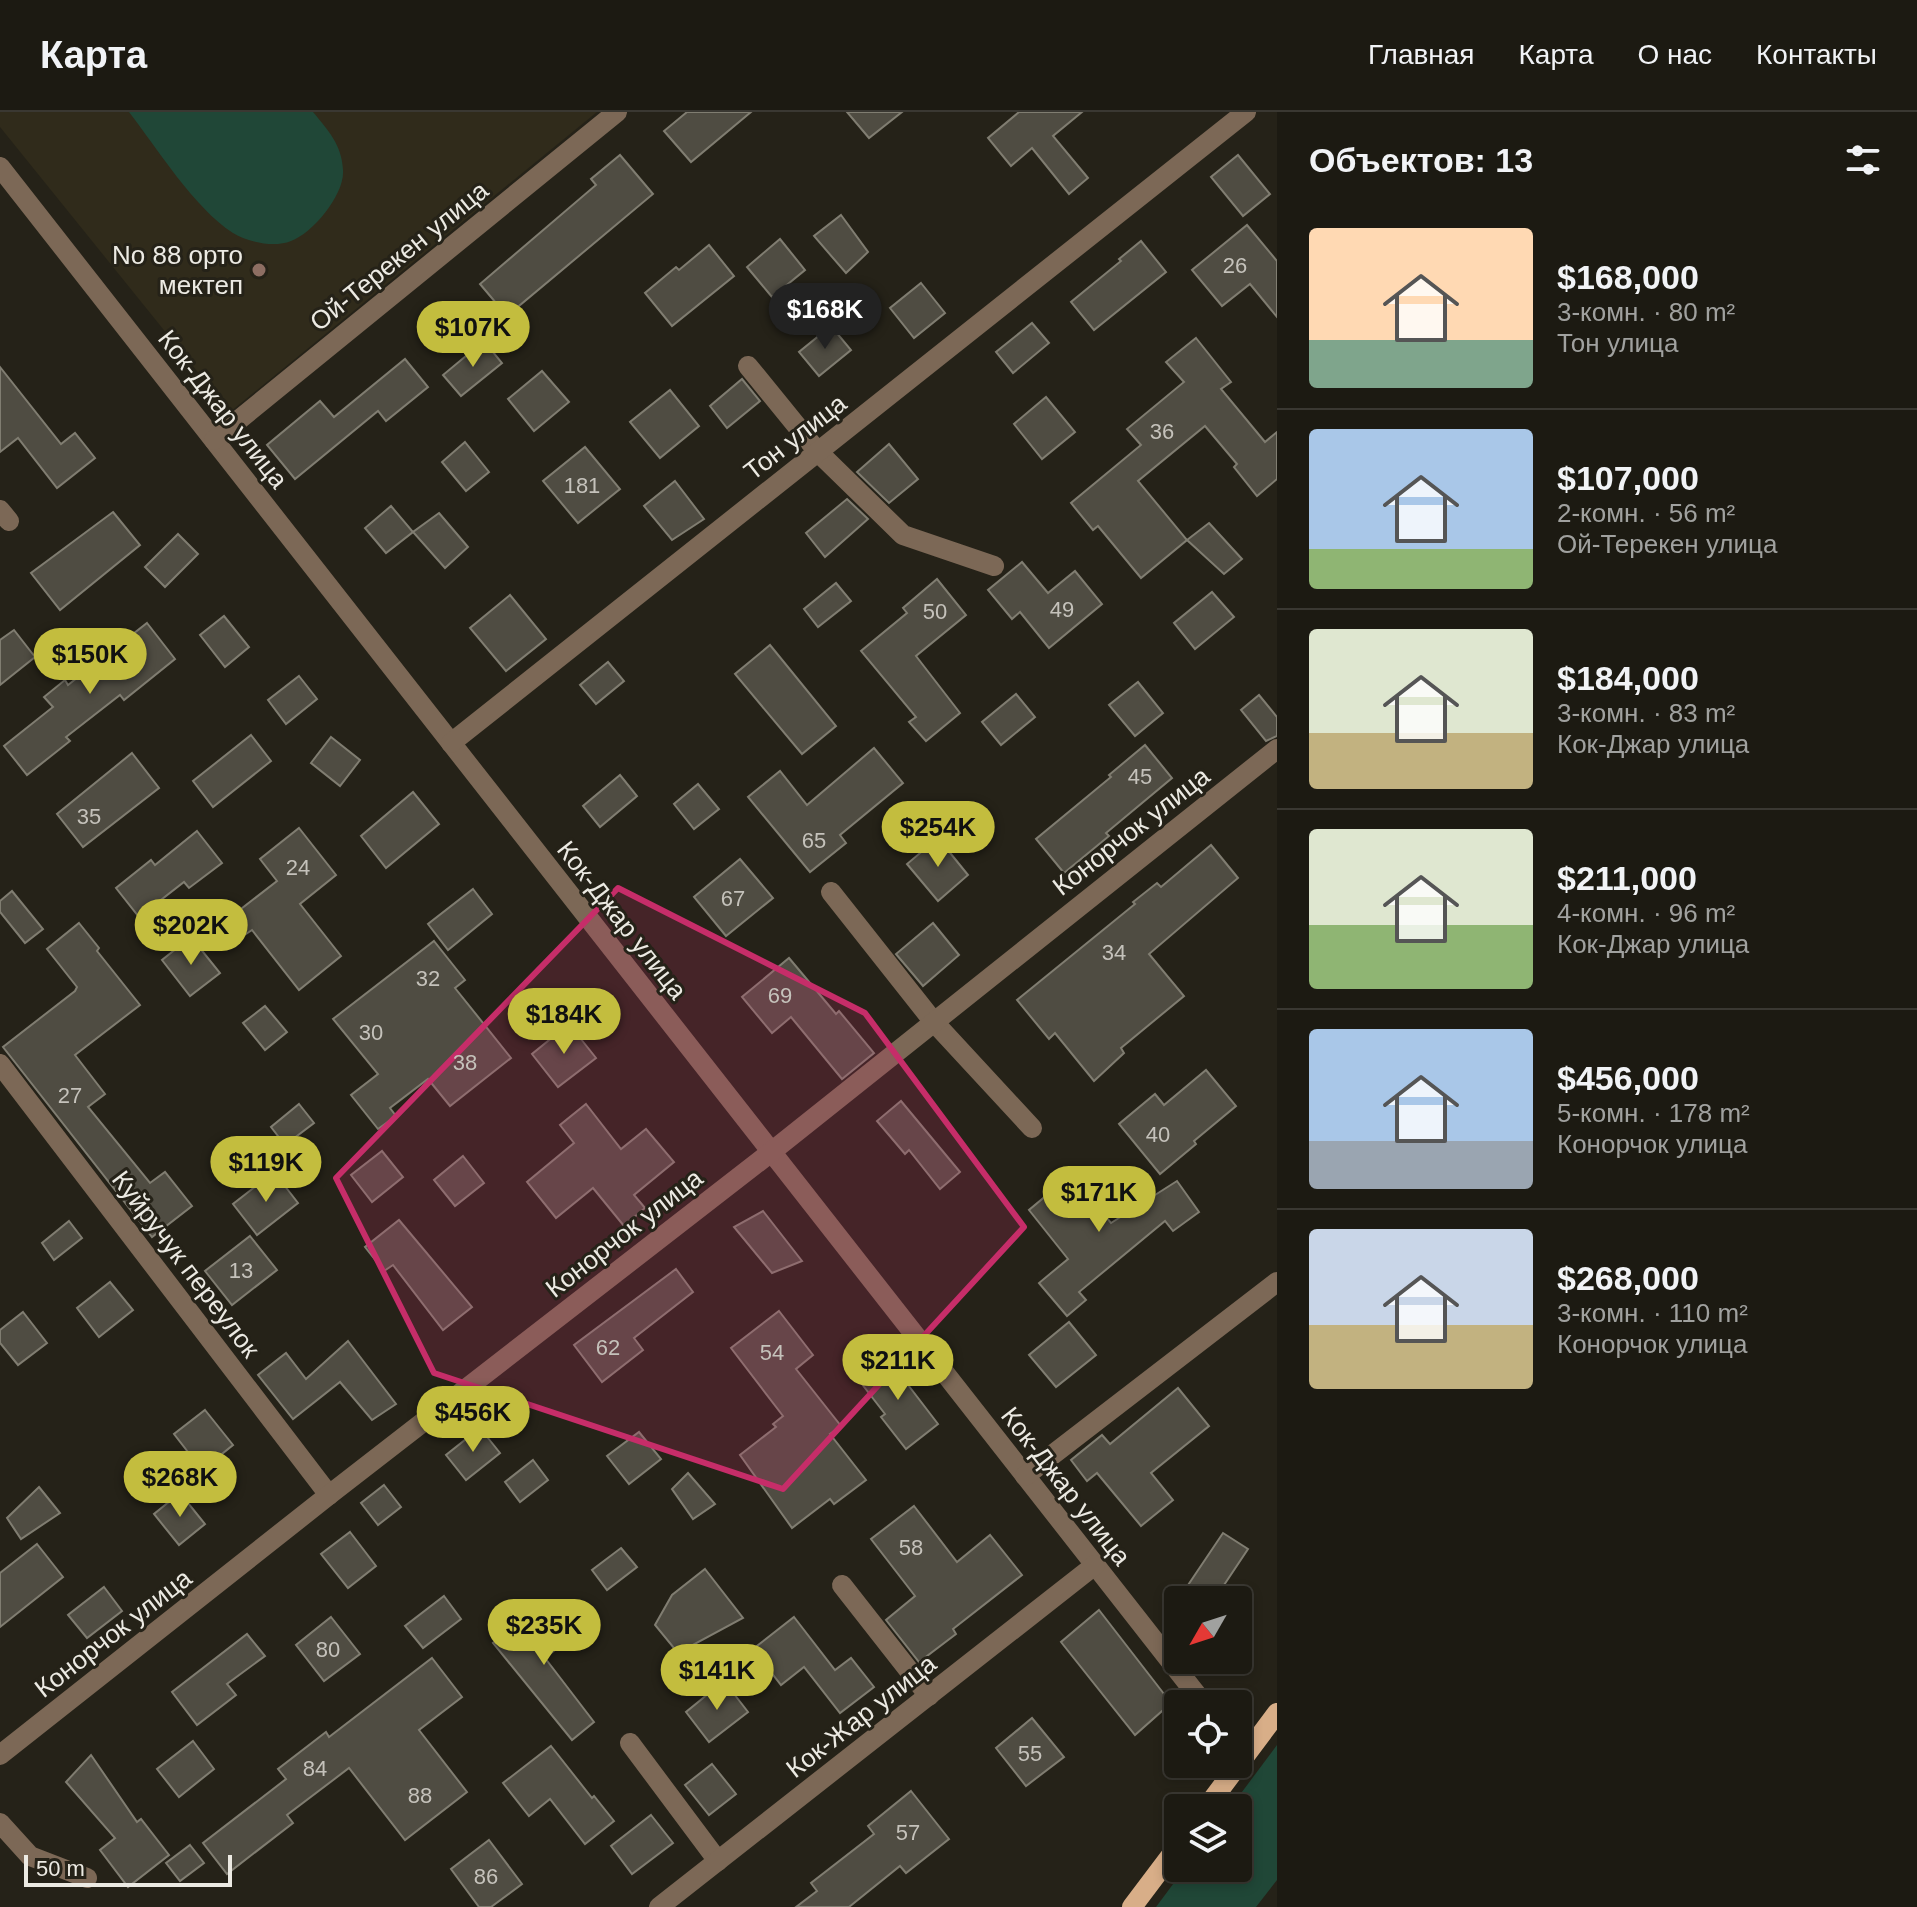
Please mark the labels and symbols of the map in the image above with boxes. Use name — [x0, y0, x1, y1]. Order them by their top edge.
street label: Ой-Терекен улица — [304, 175, 494, 337]
place label: No 88 орто мектеп — [112, 240, 243, 300]
house number: 26 — [1223, 253, 1247, 278]
marker: No 88 орто мектеп — [250, 261, 268, 279]
pin: $168K — [769, 283, 881, 351]
pin: $107K — [417, 301, 529, 369]
street label: Кок-Джар улица — [152, 324, 294, 494]
street label: Тон улица — [738, 387, 852, 486]
house number: 36 — [1150, 419, 1174, 444]
house number: 181 — [564, 473, 600, 498]
house number: 49 — [1050, 597, 1074, 622]
house number: 50 — [923, 599, 947, 624]
pin: $150K — [34, 628, 146, 696]
street label: Конорчок улица — [1047, 760, 1216, 901]
house number: 45 — [1128, 764, 1152, 789]
pin: $254K — [882, 801, 994, 869]
house number: 35 — [77, 804, 101, 829]
house number: 65 — [802, 828, 826, 853]
street label: Кок-Джар улица — [551, 835, 693, 1005]
house number: 24 — [286, 855, 310, 880]
house number: 67 — [721, 886, 745, 911]
pin: $202K — [135, 899, 247, 967]
house number: 34 — [1102, 940, 1126, 965]
house number: 32 — [416, 966, 440, 991]
house number: 69 — [768, 983, 792, 1008]
pin: $184K — [508, 988, 620, 1056]
house number: 30 — [359, 1020, 383, 1045]
house number: 38 — [453, 1050, 477, 1075]
house number: 27 — [58, 1083, 82, 1108]
house number: 40 — [1146, 1122, 1170, 1147]
pin: $119K — [210, 1136, 322, 1204]
street label: Конорчок улица — [540, 1162, 709, 1303]
street label: Куйручук переулок — [106, 1165, 266, 1364]
pin: $171K — [1043, 1166, 1155, 1234]
house number: 13 — [229, 1258, 253, 1283]
pin: $211K — [842, 1334, 954, 1402]
house number: 62 — [596, 1335, 620, 1360]
house number: 54 — [760, 1340, 784, 1365]
pin: $456K — [417, 1386, 529, 1454]
street label: Кок-Джар улица — [995, 1401, 1137, 1571]
pin: $268K — [124, 1451, 236, 1519]
house number: 58 — [899, 1535, 923, 1560]
street label: Конорчок улица — [29, 1562, 198, 1703]
north arrow — [1164, 1586, 1252, 1674]
pin: $235K — [488, 1599, 600, 1667]
house number: 80 — [316, 1637, 340, 1662]
pin: $141K — [661, 1644, 773, 1712]
street label: Кок-Жар улица — [780, 1648, 942, 1784]
house number: 55 — [1018, 1741, 1042, 1766]
house number: 84 — [303, 1756, 327, 1781]
house number: 88 — [408, 1783, 432, 1808]
house number: 57 — [896, 1820, 920, 1845]
scale bar — [24, 1851, 232, 1887]
house number: 86 — [474, 1864, 498, 1889]

